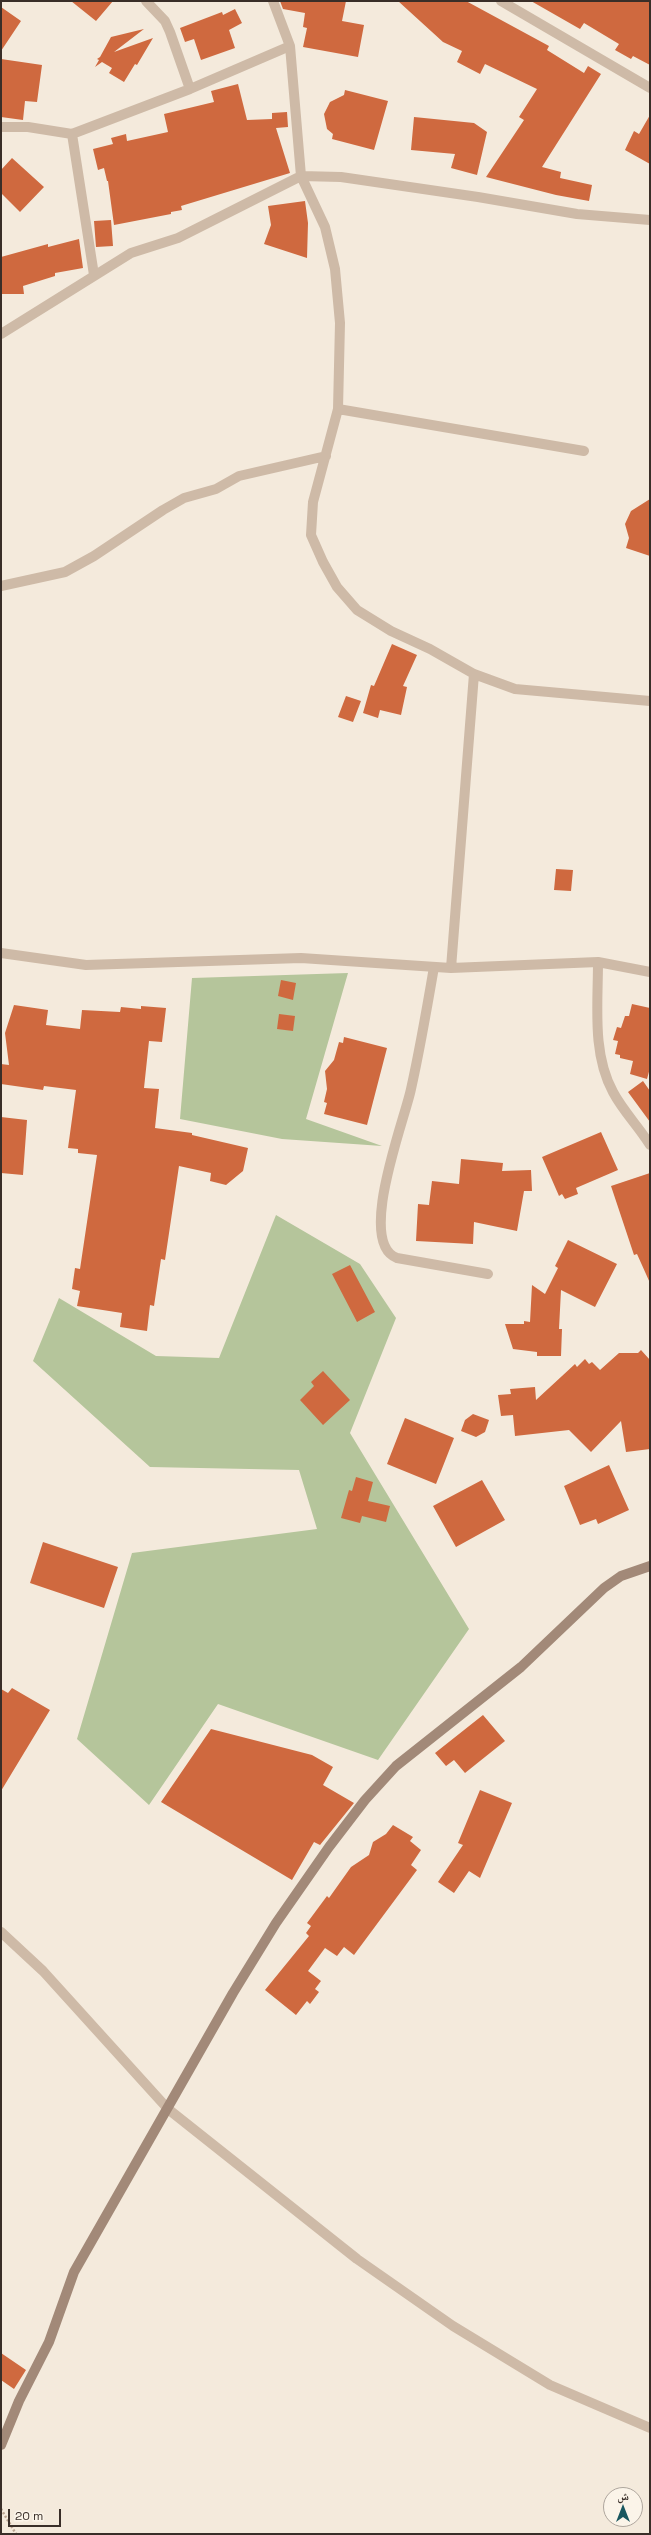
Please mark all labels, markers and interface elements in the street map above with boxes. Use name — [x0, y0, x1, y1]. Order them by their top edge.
north arrow — [603, 2487, 643, 2527]
text: ش — [617, 2489, 629, 2503]
scale bar — [10, 2501, 63, 2527]
text: 20 m — [15, 2508, 43, 2524]

